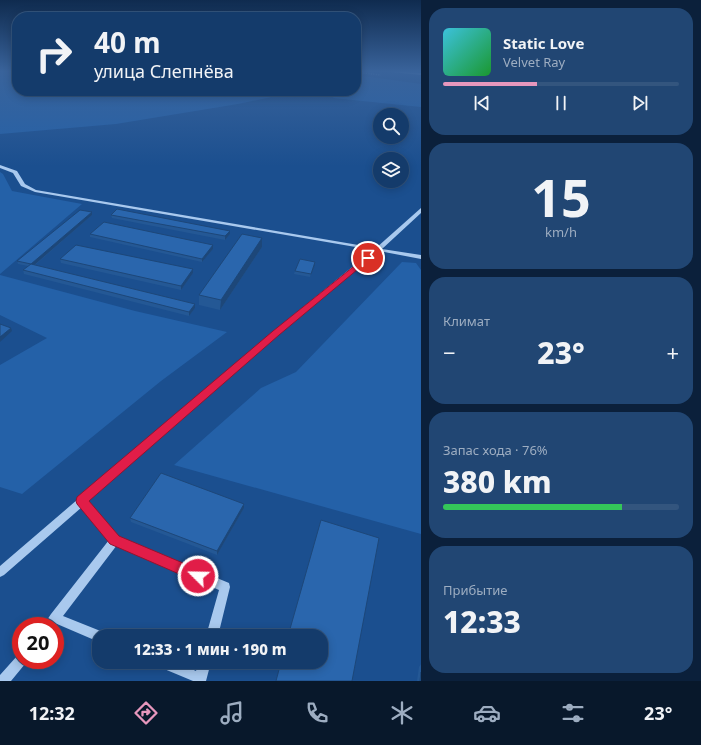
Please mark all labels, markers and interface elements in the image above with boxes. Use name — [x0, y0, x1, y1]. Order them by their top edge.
text: 40 m — [94, 23, 161, 61]
icon: right — [28, 28, 80, 80]
text: Static Love — [503, 33, 584, 53]
text: Velvet Ray — [503, 53, 565, 71]
text: улица Слепнёва — [94, 59, 234, 83]
icon: previous — [471, 92, 493, 114]
icon: pause — [550, 92, 572, 114]
icon: next — [629, 92, 651, 114]
map controls — [373, 108, 409, 188]
button: search — [373, 108, 409, 144]
button: layers — [373, 152, 409, 188]
text: 15 — [531, 161, 591, 232]
text: km/h — [545, 223, 577, 241]
pin — [351, 241, 385, 275]
icon: arrive — [357, 247, 379, 269]
text: Климат — [443, 312, 490, 330]
text: 23° — [537, 332, 585, 373]
text: − — [443, 337, 456, 367]
text: + — [666, 337, 679, 367]
text: Запас хода · 76% — [443, 441, 548, 459]
text: 380 km — [443, 461, 552, 502]
position arrow — [177, 555, 219, 597]
text: Прибытие — [443, 581, 507, 599]
text: 12:33 — [443, 601, 521, 642]
speed limit sign: 20 — [12, 617, 64, 669]
text: 12:33 · 1 мин · 190 m — [133, 639, 287, 659]
icon: directions — [132, 699, 160, 727]
icon: music — [218, 699, 246, 727]
icon: phone — [303, 699, 331, 727]
icon: climate — [388, 699, 416, 727]
icon: car — [473, 699, 501, 727]
icon: filters — [559, 699, 587, 727]
text: 12:32 — [29, 701, 75, 725]
text: 23° — [644, 701, 672, 725]

